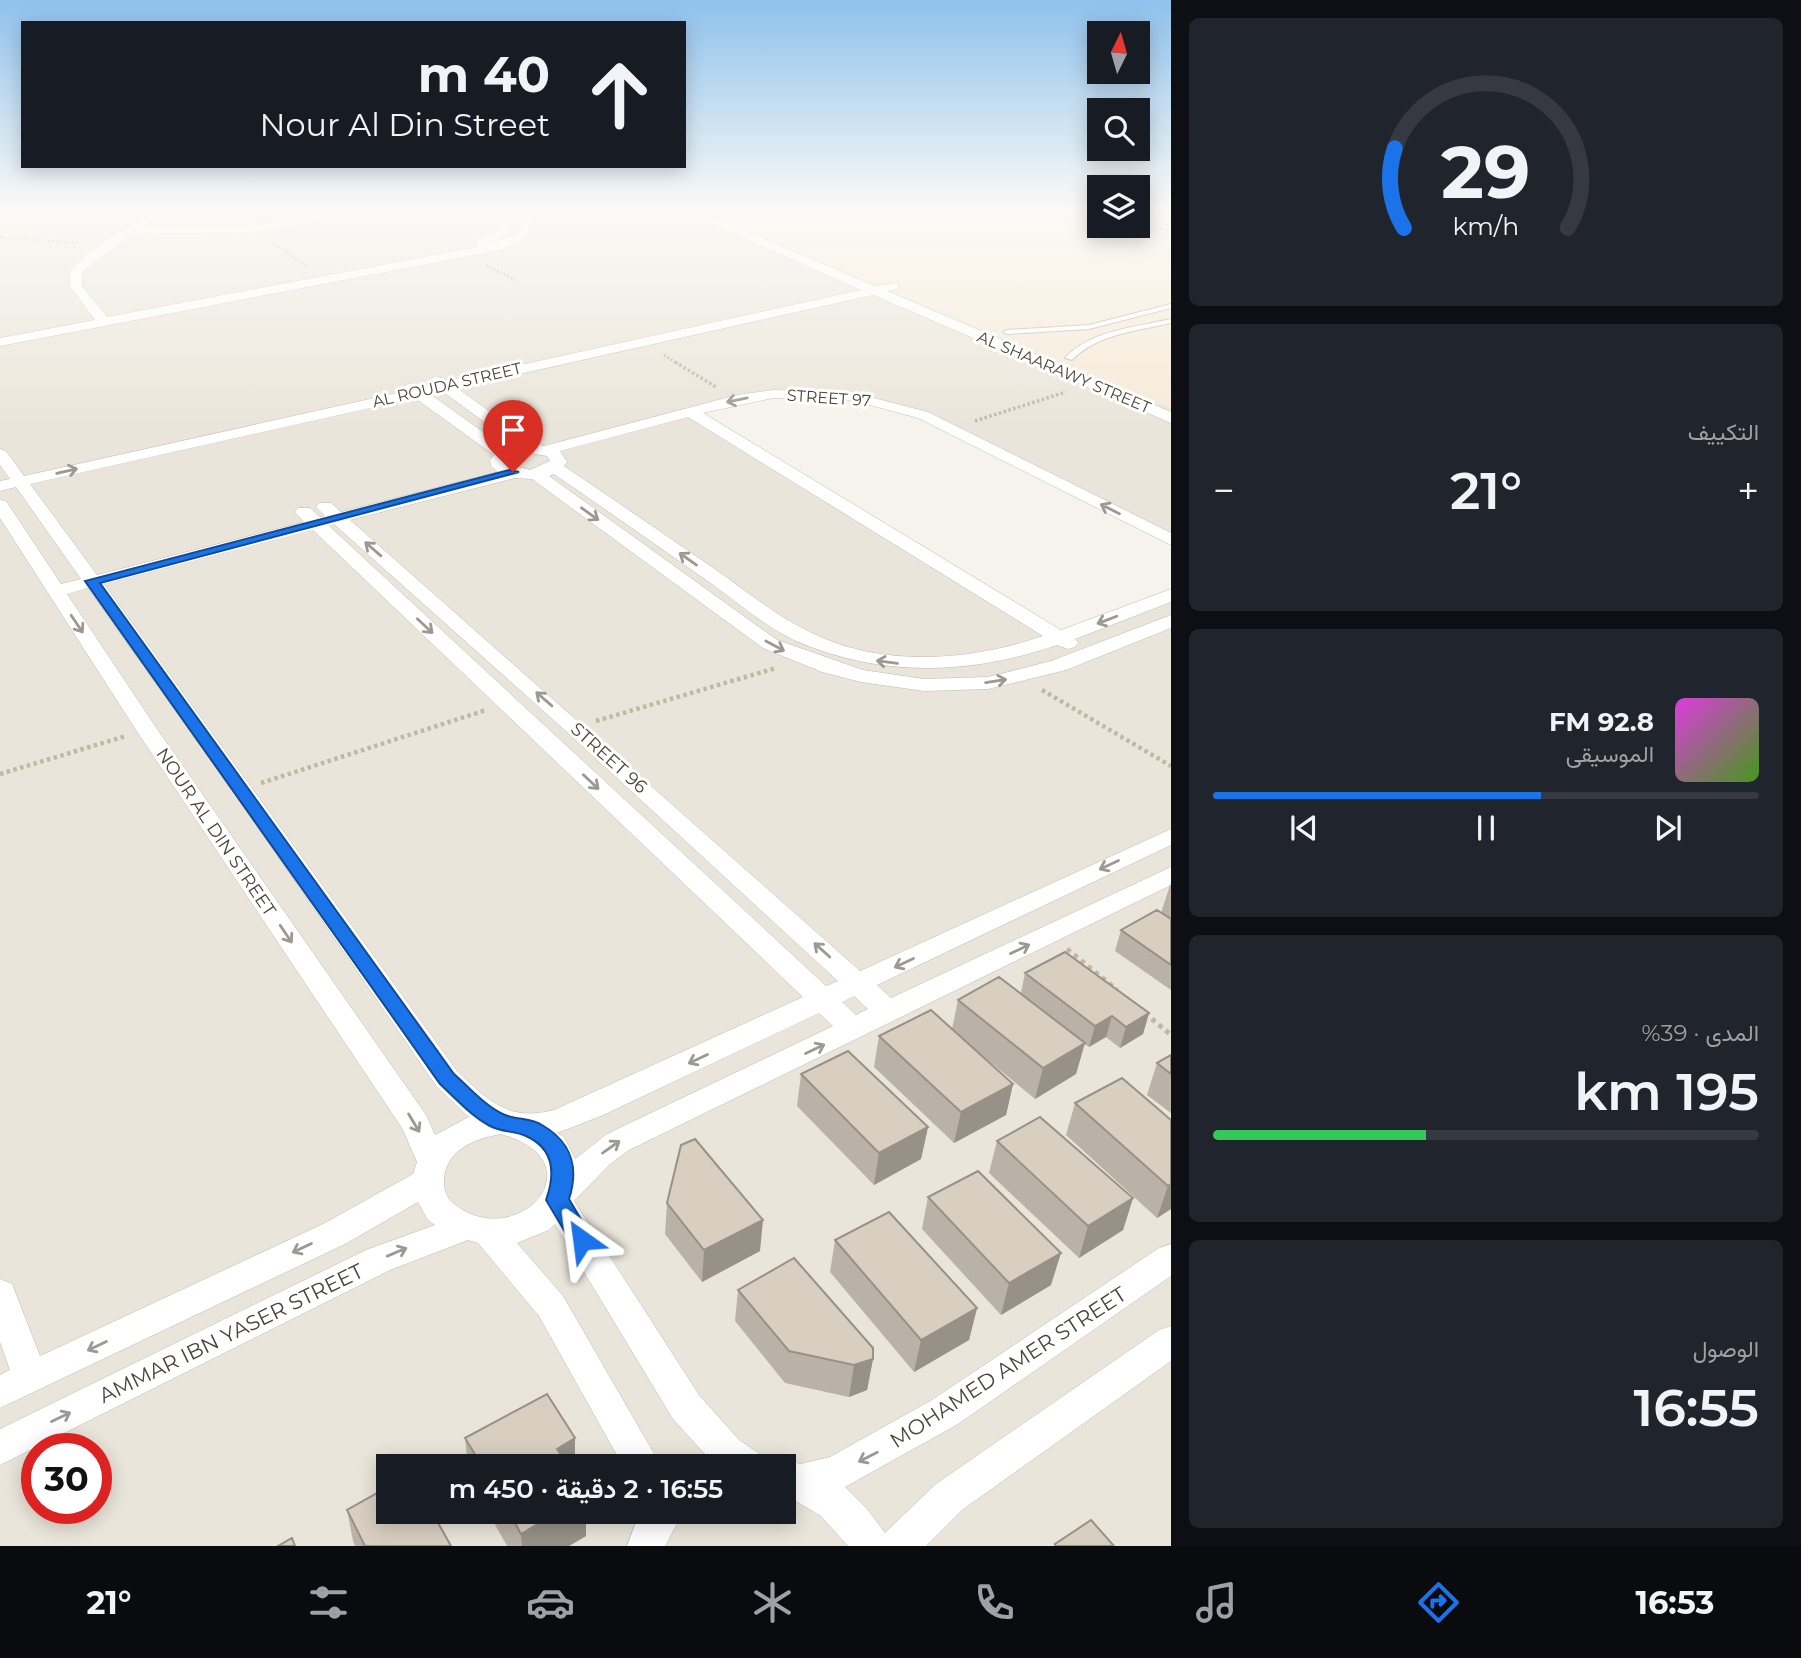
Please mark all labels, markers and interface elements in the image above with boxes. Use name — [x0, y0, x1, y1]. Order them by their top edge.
north arrow — [1087, 21, 1150, 84]
map controls — [1087, 21, 1150, 238]
text: 40 m — [418, 45, 550, 104]
icon: ahead — [574, 49, 665, 140]
button: search — [1087, 98, 1150, 161]
text: Nour Al Din Street — [259, 105, 550, 144]
text: 29 — [1441, 128, 1531, 216]
button: layers — [1087, 175, 1150, 238]
text: km/h — [1453, 211, 1519, 241]
street label: AL SHAARAWY STREET — [975, 327, 1154, 417]
street label: AL ROUDA STREET — [371, 358, 524, 411]
street label: STREET 97 — [786, 386, 872, 410]
one-way arrow — [726, 394, 749, 408]
pin — [483, 400, 543, 472]
icon: arrive — [494, 411, 532, 449]
text: التكييف — [1688, 418, 1759, 446]
text: 21° — [1450, 459, 1522, 522]
one-way arrow — [55, 464, 77, 477]
text: − — [1213, 467, 1235, 514]
text: + — [1737, 467, 1759, 514]
one-way arrow — [1100, 501, 1121, 515]
one-way arrow — [580, 506, 599, 521]
one-way arrow — [365, 541, 382, 558]
one-way arrow — [679, 552, 698, 566]
one-way arrow — [70, 614, 84, 633]
one-way arrow — [1097, 614, 1119, 627]
one-way arrow — [416, 618, 433, 635]
one-way arrow — [764, 640, 785, 653]
one-way arrow — [876, 655, 899, 668]
one-way arrow — [984, 674, 1007, 687]
one-way arrow — [535, 691, 553, 707]
text: 92.8 FM — [1549, 706, 1654, 738]
street label: STREET 96 — [566, 718, 652, 798]
text: الموسيقى — [1566, 740, 1654, 768]
street label: NOUR AL DIN STREET — [151, 744, 281, 921]
one-way arrow — [582, 774, 600, 790]
icon: previous — [1285, 809, 1323, 847]
icon: pause — [1467, 809, 1505, 847]
icon: next — [1649, 809, 1687, 847]
one-way arrow — [1099, 859, 1120, 873]
one-way arrow — [279, 924, 293, 943]
one-way arrow — [814, 942, 831, 959]
one-way arrow — [1009, 942, 1030, 956]
one-way arrow — [894, 957, 915, 970]
text: المدى · 39% — [1641, 1019, 1759, 1047]
one-way arrow — [805, 1041, 826, 1054]
one-way arrow — [688, 1053, 709, 1066]
text: 195 km — [1574, 1060, 1759, 1123]
one-way arrow — [407, 1112, 421, 1132]
one-way arrow — [601, 1140, 620, 1154]
position arrow — [545, 1203, 619, 1277]
one-way arrow — [292, 1242, 313, 1256]
one-way arrow — [386, 1245, 407, 1258]
street label: AMMAR IBN YASER STREET — [95, 1258, 367, 1408]
street label: MOHAMED AMER STREET — [885, 1281, 1131, 1453]
text: الوصول — [1693, 1335, 1759, 1363]
one-way arrow — [87, 1340, 108, 1354]
text: 16:55 — [1633, 1376, 1759, 1439]
one-way arrow — [50, 1410, 71, 1424]
speed limit sign: 30 — [21, 1433, 112, 1524]
one-way arrow — [858, 1450, 879, 1464]
text: 16:55 · 2 دقيقة · 450 m — [449, 1473, 723, 1505]
icon: filters — [304, 1578, 353, 1627]
icon: car — [526, 1578, 575, 1627]
icon: climate — [748, 1578, 797, 1627]
icon: phone — [970, 1578, 1019, 1627]
icon: music — [1192, 1578, 1241, 1627]
icon: directions — [1414, 1578, 1463, 1627]
text: 21° — [86, 1583, 131, 1622]
text: 16:53 — [1635, 1583, 1715, 1622]

